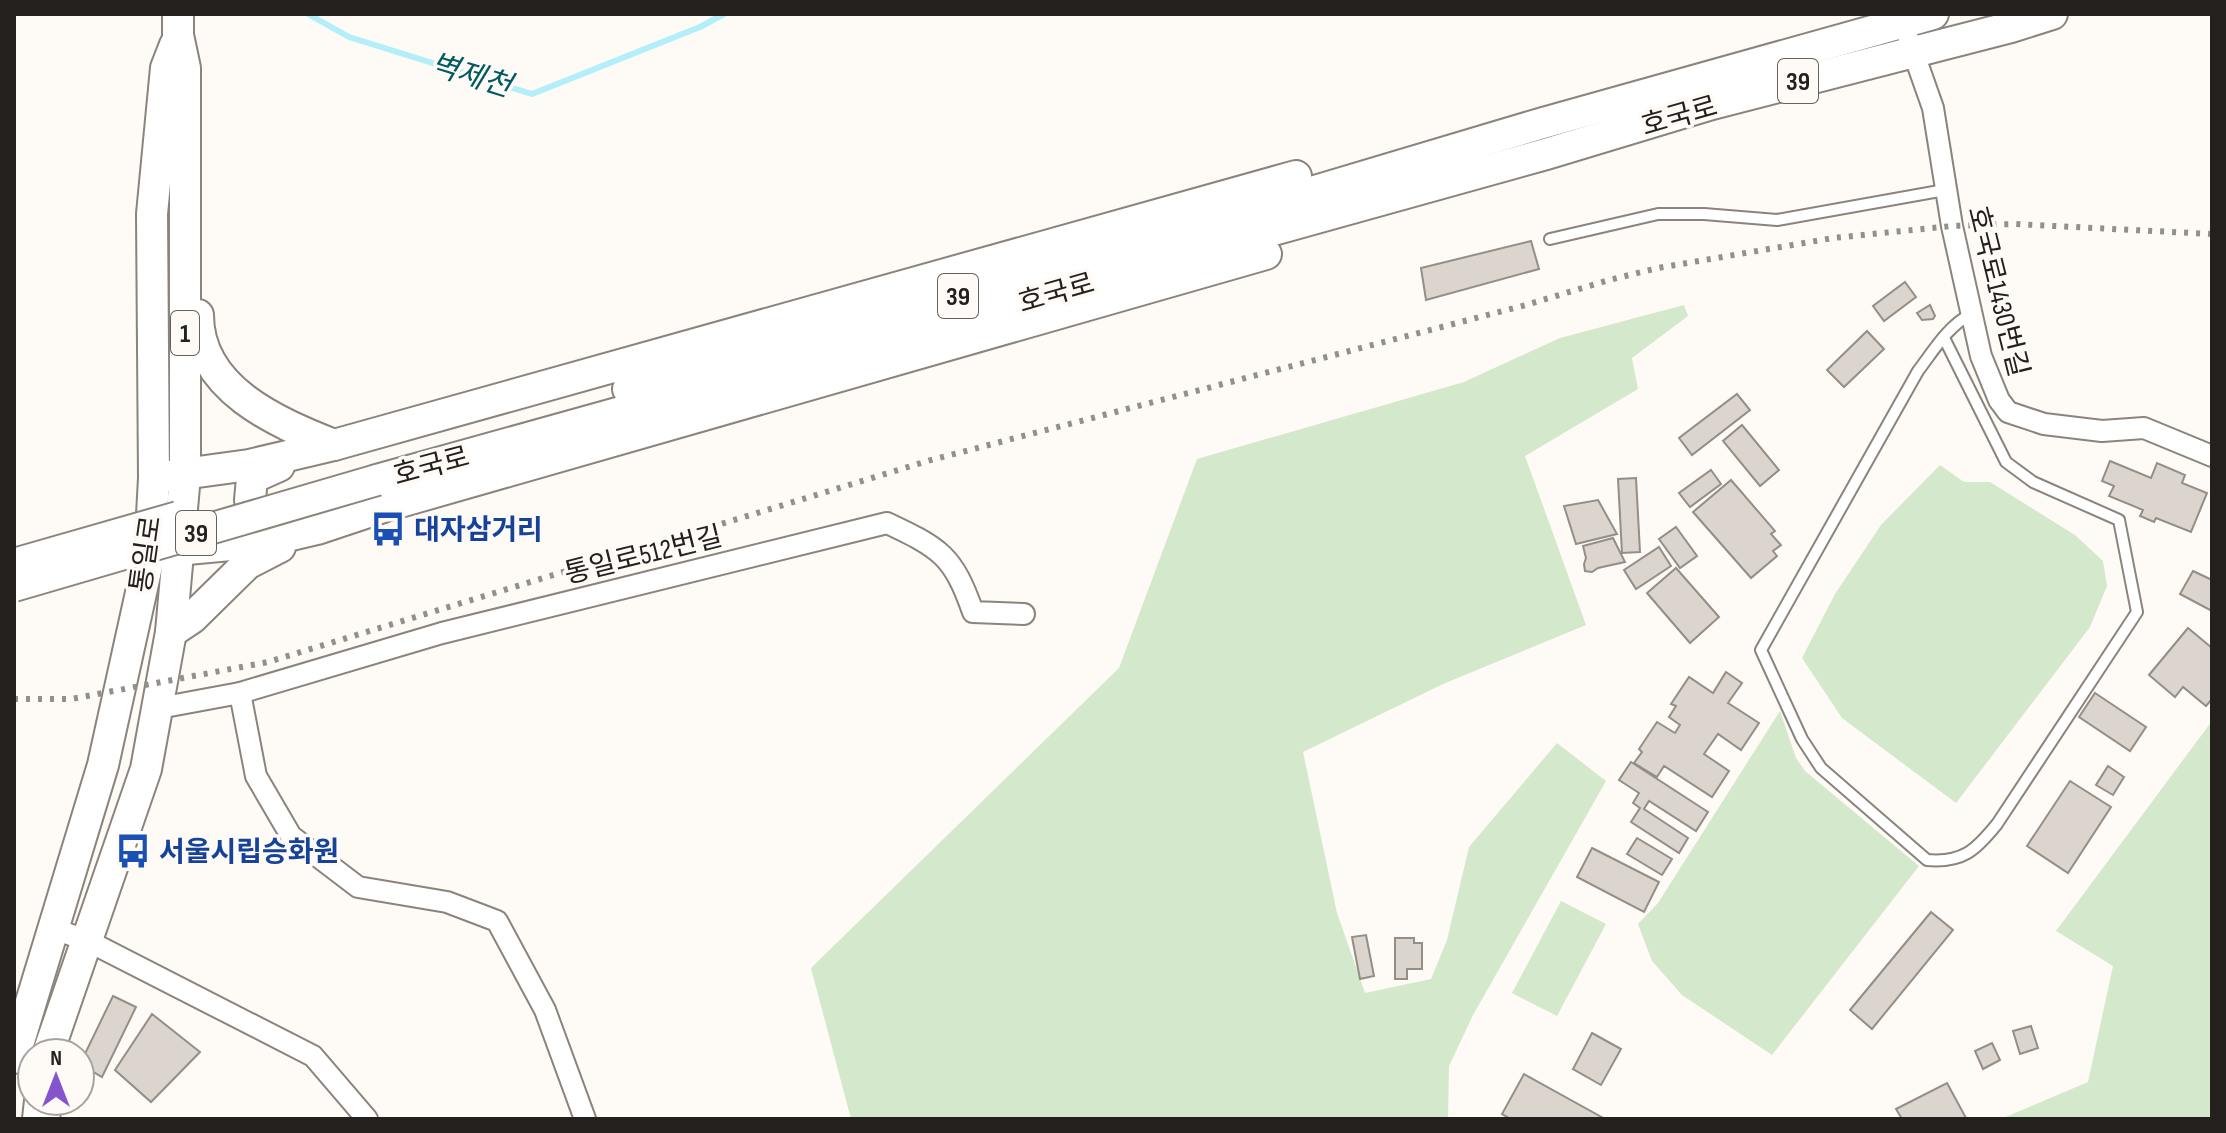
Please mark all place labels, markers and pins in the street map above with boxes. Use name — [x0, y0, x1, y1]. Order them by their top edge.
bus stop icon: 대자삼거리 — [369, 510, 407, 548]
place label: 대자삼거리 — [414, 514, 543, 547]
bus stop icon: 서울시립승화원 — [114, 832, 152, 870]
place label: 서울시립승화원 — [159, 836, 339, 869]

